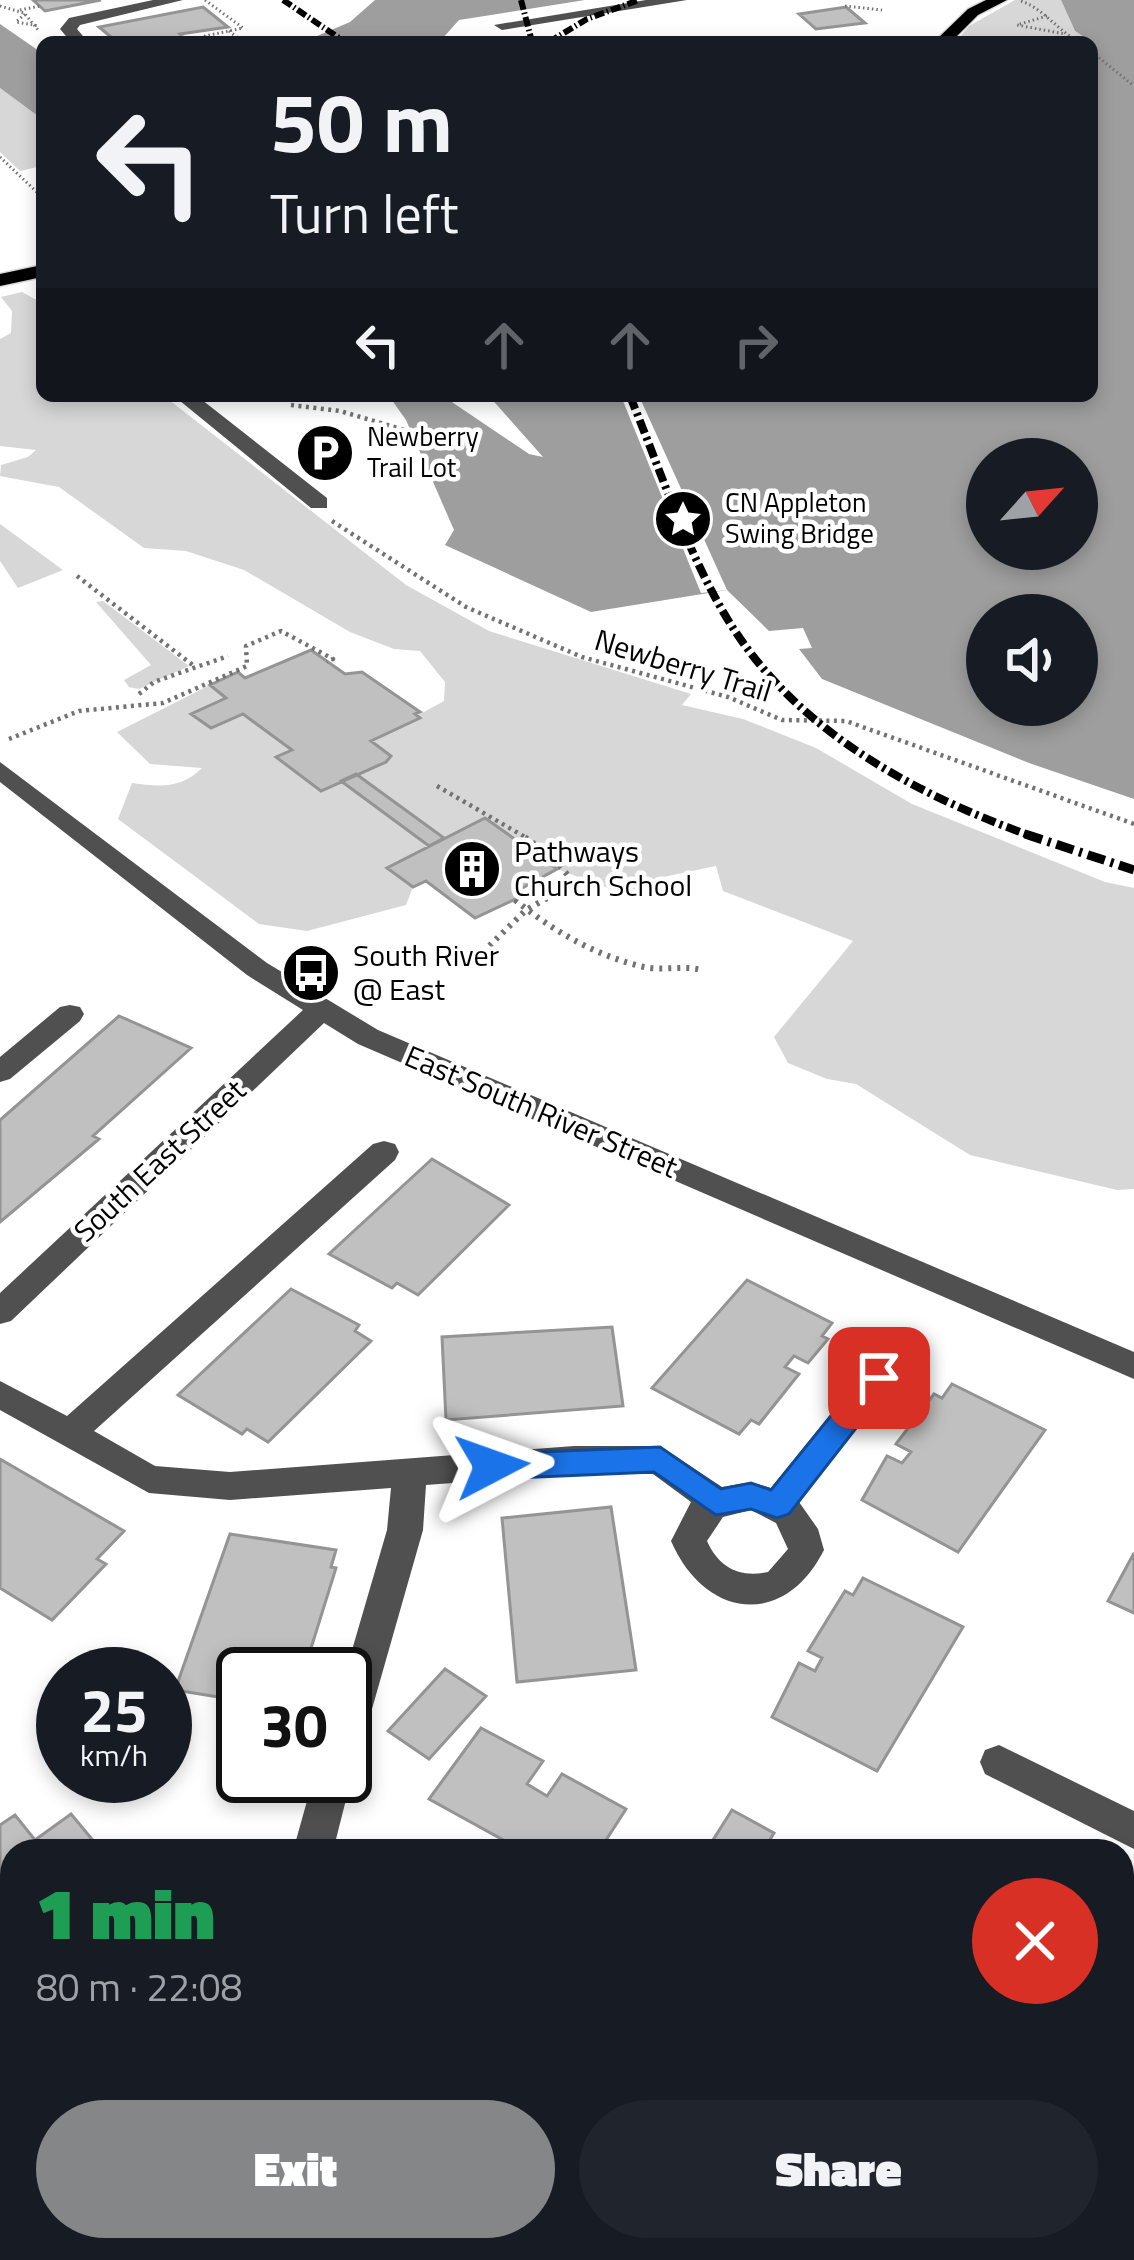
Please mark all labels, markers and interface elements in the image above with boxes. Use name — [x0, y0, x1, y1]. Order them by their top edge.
text: 50 m — [270, 57, 453, 185]
icon: left — [72, 84, 228, 240]
text: Turn left — [270, 172, 459, 254]
icon: left — [345, 312, 411, 378]
icon: ahead — [471, 312, 537, 378]
icon: ahead — [597, 312, 663, 378]
icon: right — [723, 312, 789, 378]
place label: Newberry Trail Lot — [367, 415, 479, 487]
parking icon: Newberry Trail Lot — [294, 422, 356, 484]
north arrow — [966, 438, 1098, 570]
map controls — [966, 438, 1098, 726]
place label: CN Appleton Swing Bridge — [725, 481, 874, 553]
place icon: CN Appleton Swing Bridge — [652, 488, 714, 550]
button: sound — [966, 594, 1098, 726]
street label: Newberry Trail — [589, 616, 777, 714]
place label: Pathways Church School — [514, 828, 692, 908]
building icon: Pathways Church School — [441, 838, 503, 900]
place label: South River @ East — [353, 932, 499, 1012]
bus stop icon: South River @ East — [280, 942, 342, 1004]
street label: East South River Street — [398, 1033, 685, 1190]
street label: South East Street — [63, 1068, 256, 1253]
pin — [828, 1327, 930, 1429]
icon: arrive — [846, 1345, 912, 1411]
position arrow — [429, 1403, 555, 1529]
speed limit sign: 30 — [216, 1647, 372, 1803]
text: 25 — [80, 1664, 148, 1755]
text: km/h — [80, 1732, 148, 1778]
text: 1 min — [36, 1857, 215, 1967]
button: close — [972, 1878, 1098, 2004]
text: 80 m · 22:08 — [36, 1957, 242, 2016]
button: Exit — [36, 2100, 555, 2238]
button: Share — [579, 2100, 1098, 2238]

